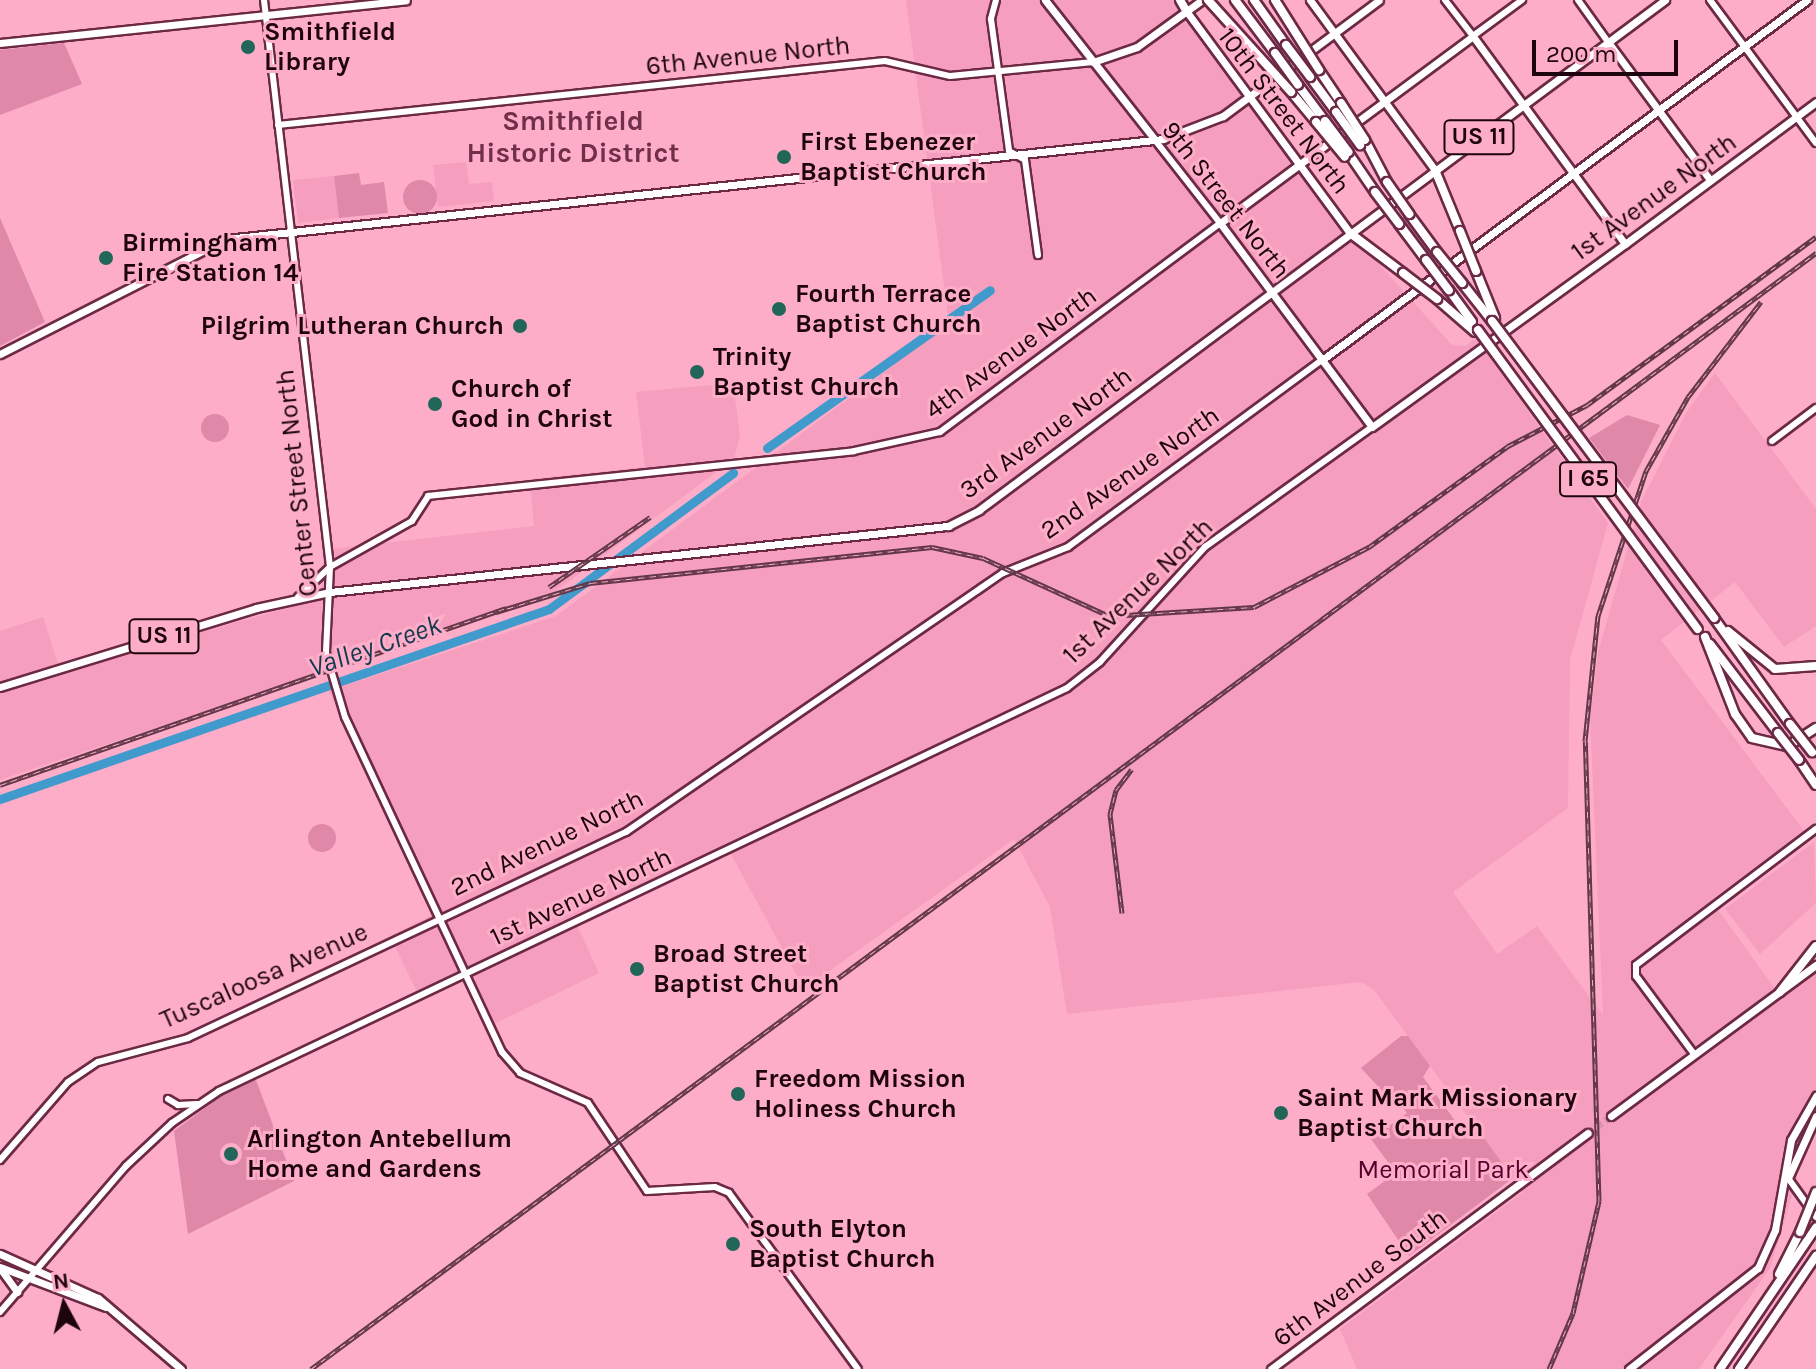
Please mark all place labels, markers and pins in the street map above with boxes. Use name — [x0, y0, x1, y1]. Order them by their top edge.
place label: Smithfield Library — [264, 16, 396, 78]
marker: Smithfield Library — [239, 38, 257, 56]
place label: First Ebenezer Baptist Church — [800, 126, 986, 188]
marker: First Ebenezer Baptist Church — [775, 148, 793, 166]
place label: Birmingham Fire Station 14 — [122, 227, 298, 288]
marker: Birmingham Fire Station 14 — [97, 249, 115, 267]
place label: Fourth Terrace Baptist Church — [795, 278, 981, 340]
marker: Fourth Terrace Baptist Church — [770, 300, 788, 318]
place label: Pilgrim Lutheran Church — [201, 310, 504, 342]
marker: Pilgrim Lutheran Church — [511, 317, 529, 335]
place label: Trinity Baptist Church — [713, 341, 899, 402]
marker: Trinity Baptist Church — [688, 363, 706, 381]
place label: Church of God in Christ — [451, 373, 613, 434]
marker: Church of God in Christ — [426, 395, 444, 413]
place label: Broad Street Baptist Church — [653, 938, 839, 1000]
marker: Broad Street Baptist Church — [628, 960, 646, 978]
place label: Freedom Mission Holiness Church — [754, 1063, 966, 1124]
place label: Saint Mark Missionary Baptist Church — [1297, 1082, 1577, 1144]
marker: Freedom Mission Holiness Church — [729, 1085, 747, 1103]
marker: Saint Mark Missionary Baptist Church — [1272, 1104, 1290, 1122]
place label: Arlington Antebellum Home and Gardens — [247, 1123, 512, 1184]
marker: Arlington Antebellum Home and Gardens — [222, 1145, 240, 1163]
place label: South Elyton Baptist Church — [749, 1213, 935, 1274]
marker: South Elyton Baptist Church — [724, 1235, 742, 1253]

